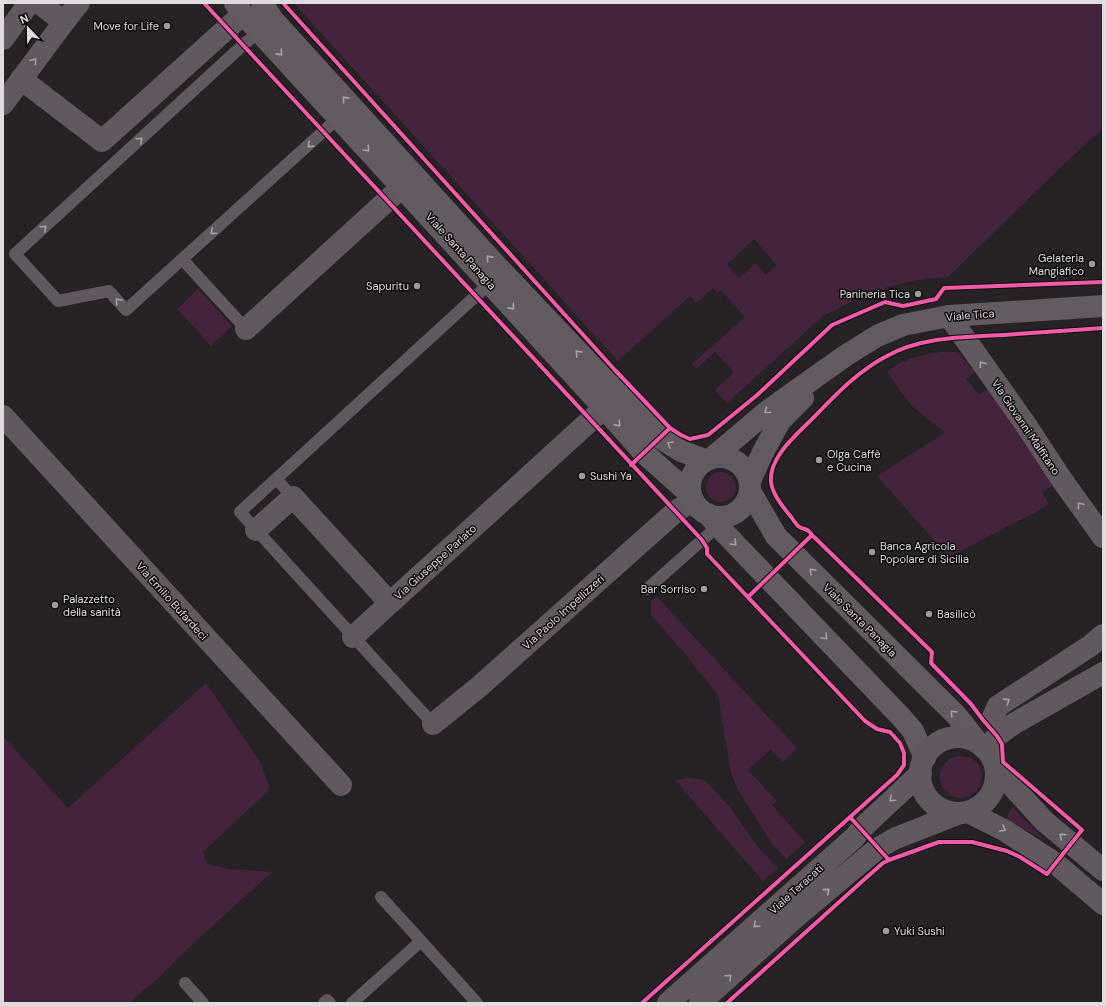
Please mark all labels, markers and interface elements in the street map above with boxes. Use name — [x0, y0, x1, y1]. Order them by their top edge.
north arrow — [8, 8, 48, 48]
text: N — [18, 11, 31, 27]
place label: Move for Life — [94, 19, 159, 33]
marker: Move for Life — [162, 21, 172, 31]
one-way arrow — [275, 48, 282, 56]
one-way arrow — [30, 58, 37, 65]
one-way arrow — [343, 97, 350, 104]
one-way arrow — [135, 138, 143, 145]
one-way arrow — [307, 140, 315, 148]
one-way arrow — [362, 144, 370, 152]
street label: Viale Santa Panagia — [423, 210, 499, 292]
one-way arrow — [39, 225, 47, 233]
one-way arrow — [211, 227, 218, 234]
place label: Gelateria Mangiafico — [1029, 251, 1084, 278]
one-way arrow — [486, 255, 494, 263]
marker: Gelateria Mangiafico — [1087, 259, 1097, 269]
place label: Sapuritu — [366, 279, 409, 293]
marker: Sapuritu — [412, 281, 422, 291]
place label: Panineria Tica — [840, 287, 910, 301]
marker: Panineria Tica — [913, 289, 923, 299]
one-way arrow — [115, 298, 122, 306]
one-way arrow — [507, 302, 514, 310]
street label: Viale Tica — [945, 306, 995, 324]
one-way arrow — [576, 350, 583, 357]
one-way arrow — [980, 361, 987, 368]
street label: Via Giovanni Malfitano — [989, 376, 1063, 478]
one-way arrow — [765, 407, 772, 414]
one-way arrow — [614, 419, 621, 426]
one-way arrow — [667, 442, 674, 449]
place label: Olga Caffè e Cucina — [827, 447, 880, 474]
marker: Olga Caffè e Cucina — [814, 455, 824, 465]
place label: Sushi Ya — [590, 469, 632, 483]
marker: Sushi Ya — [577, 471, 587, 481]
one-way arrow — [1078, 502, 1085, 509]
street label: Via Giuseppe Parlato — [391, 521, 479, 603]
one-way arrow — [730, 538, 737, 546]
place label: Banca Agricola Popolare di Sicilia — [880, 539, 969, 566]
marker: Banca Agricola Popolare di Sicilia — [867, 547, 877, 557]
street label: Via Emilio Bufardeci — [133, 559, 211, 643]
one-way arrow — [809, 568, 817, 576]
street label: Via Paolo Impellizzeri — [519, 571, 607, 653]
street label: Viale Santa Panagia — [820, 580, 900, 660]
place label: Bar Sorriso — [641, 582, 696, 596]
marker: Bar Sorriso — [699, 584, 709, 594]
place label: Palazzetto della sanità — [63, 592, 121, 619]
marker: Palazzetto della sanità — [50, 600, 60, 610]
place label: Basilicò — [937, 607, 976, 621]
marker: Basilicò — [924, 609, 934, 619]
one-way arrow — [820, 632, 827, 640]
one-way arrow — [1002, 699, 1009, 706]
one-way arrow — [950, 710, 958, 718]
one-way arrow — [890, 795, 897, 802]
one-way arrow — [998, 825, 1006, 832]
one-way arrow — [1060, 834, 1067, 841]
street label: Viale Teracati — [766, 861, 826, 917]
one-way arrow — [822, 888, 829, 895]
one-way arrow — [753, 920, 760, 927]
place label: Yuki Sushi — [894, 924, 945, 938]
marker: Yuki Sushi — [881, 926, 891, 936]
one-way arrow — [724, 974, 732, 982]

